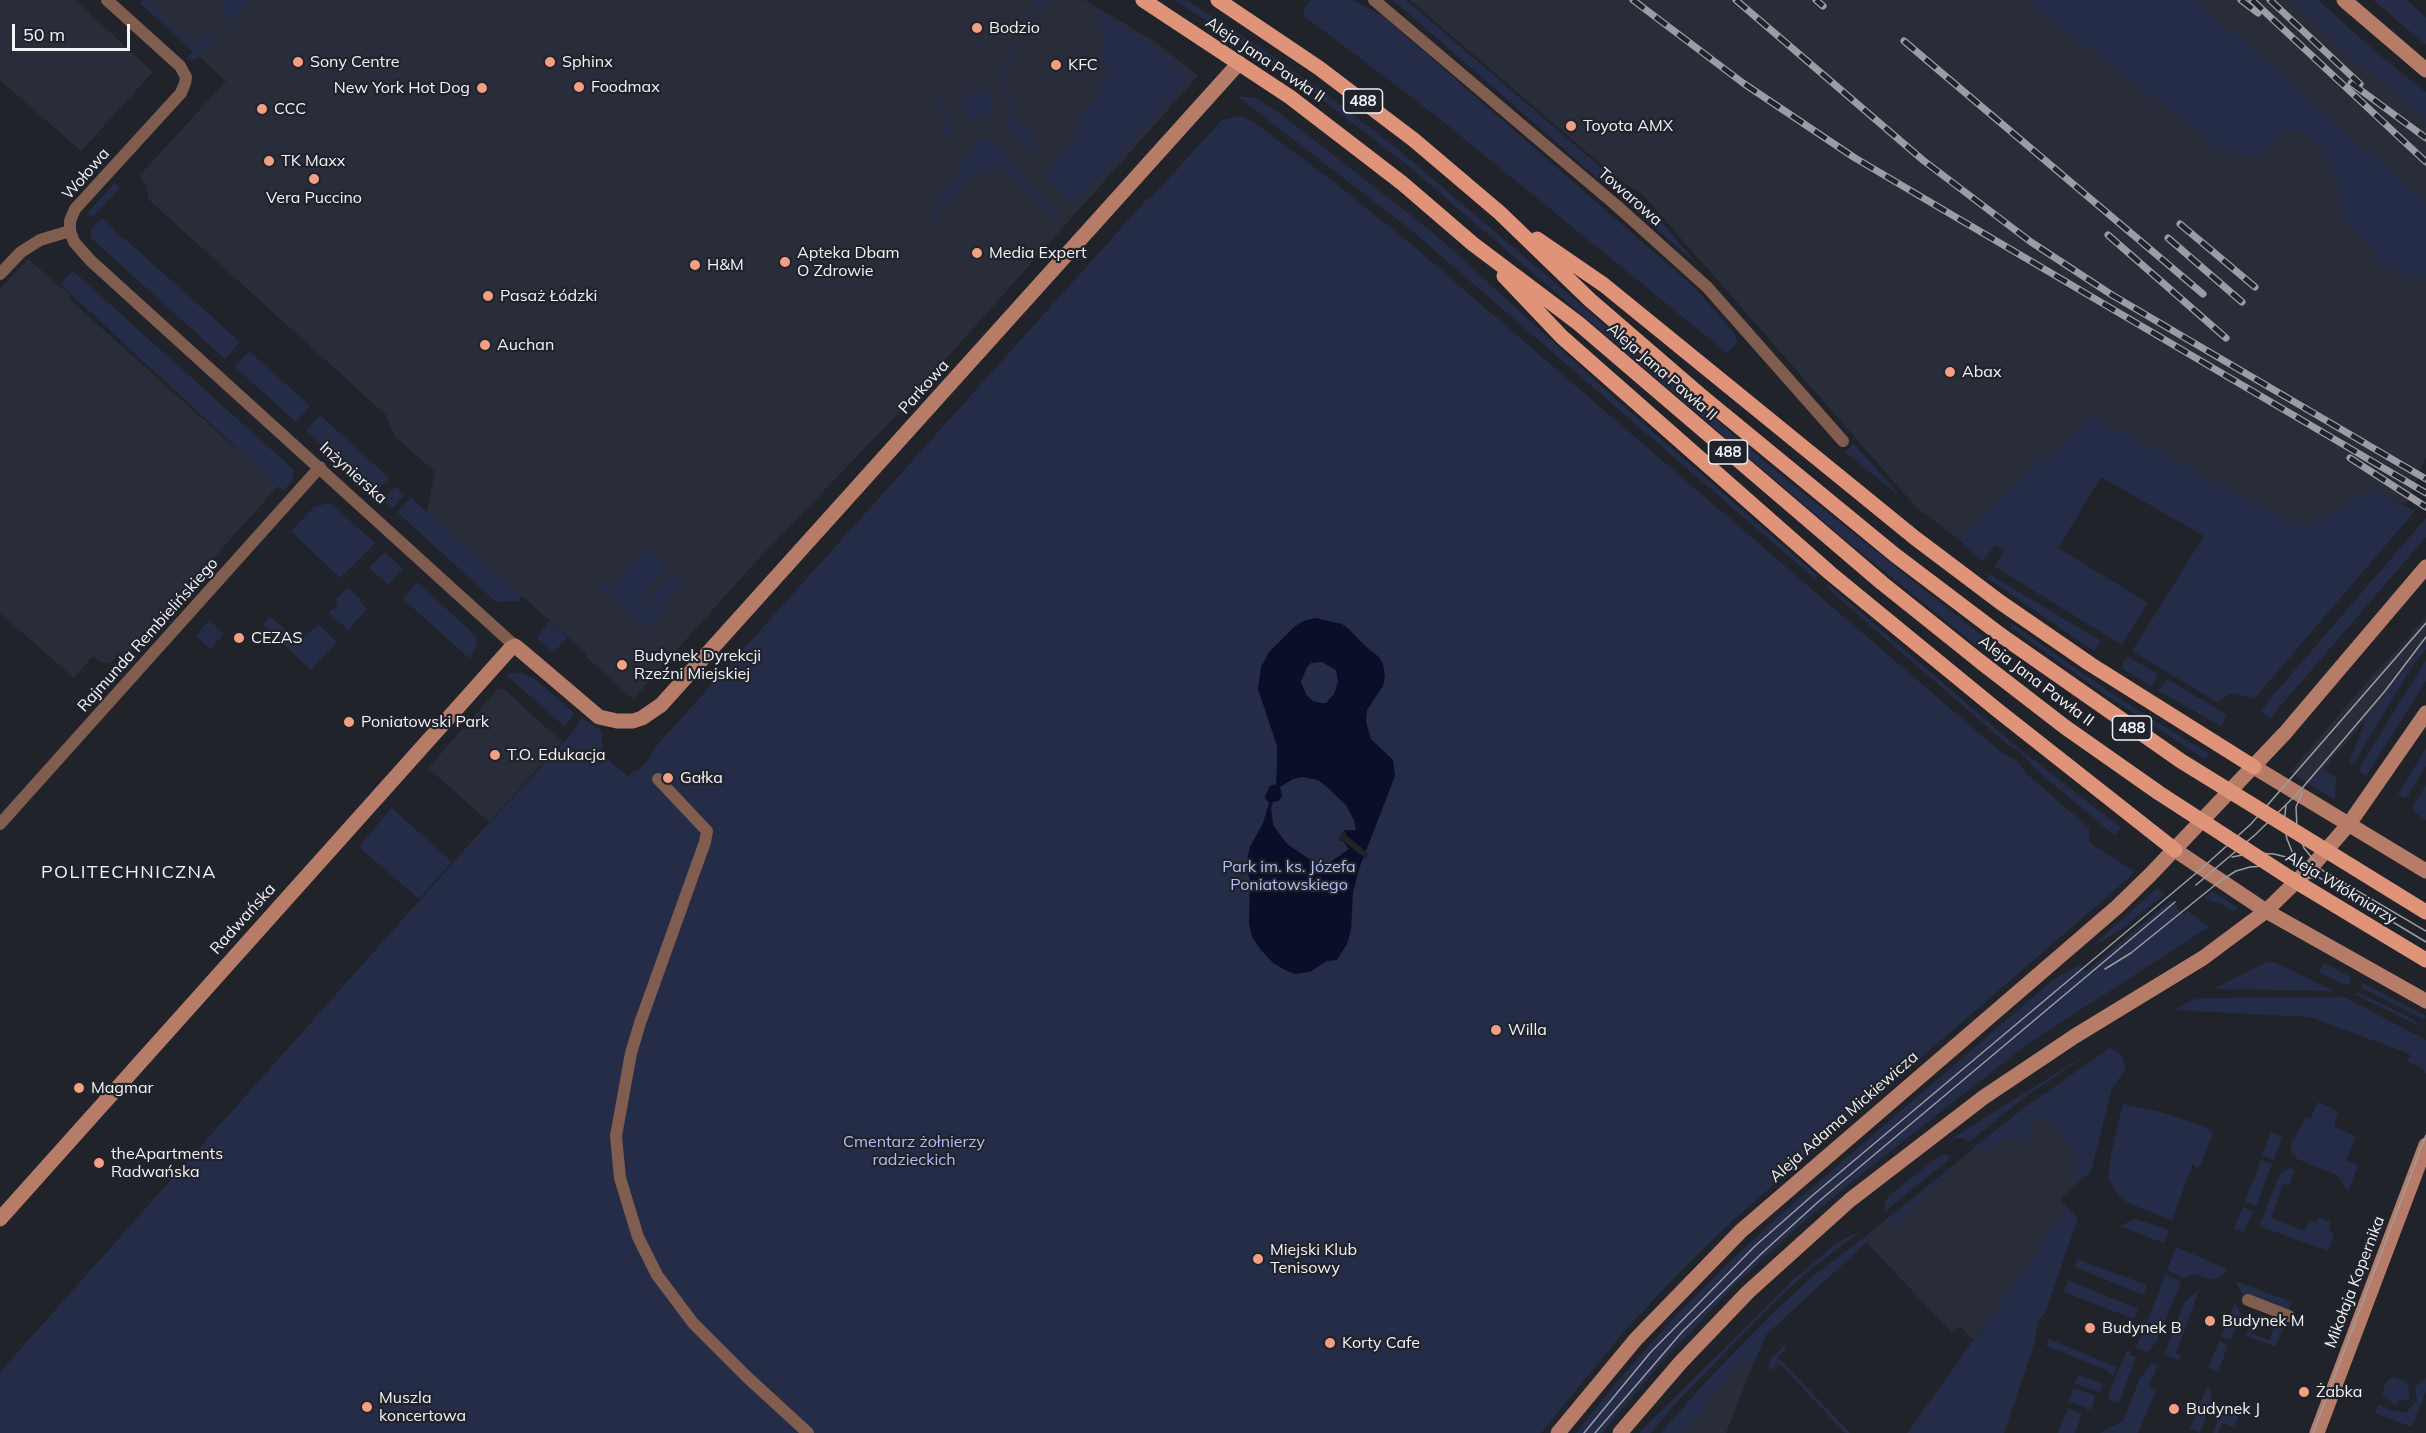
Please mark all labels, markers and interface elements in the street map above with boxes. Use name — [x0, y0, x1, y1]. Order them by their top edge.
scale bar — [15, 12, 134, 50]
street label: Aleja Jana Pawła II — [1202, 13, 1328, 107]
place label: Bodzio — [989, 18, 1040, 38]
marker: Bodzio — [970, 21, 984, 35]
text: 50 m — [23, 23, 65, 46]
place label: Sony Centre — [310, 52, 400, 72]
place label: Sphinx — [562, 52, 613, 72]
marker: Sony Centre — [291, 55, 305, 69]
marker: Sphinx — [543, 55, 557, 69]
place label: KFC — [1068, 55, 1098, 75]
marker: KFC — [1049, 58, 1063, 72]
place label: Foodmax — [591, 77, 660, 97]
place label: New York Hot Dog — [334, 78, 470, 98]
marker: Foodmax — [572, 80, 586, 94]
marker: New York Hot Dog — [475, 81, 489, 95]
road number: 488 — [1344, 89, 1382, 113]
place label: CCC — [274, 99, 306, 119]
marker: CCC — [255, 102, 269, 116]
place label: Toyota AMX — [1583, 116, 1673, 136]
marker: Toyota AMX — [1564, 119, 1578, 133]
street label: Wołowa — [58, 144, 114, 204]
place label: TK Maxx — [281, 151, 345, 171]
marker: TK Maxx — [262, 154, 276, 168]
street label: Towarowa — [1594, 164, 1666, 230]
marker: Vera Puccino — [307, 172, 321, 186]
place label: Vera Puccino — [266, 188, 362, 208]
place label: Apteka Dbam O Zdrowie — [797, 243, 900, 281]
place label: Media Expert — [989, 243, 1087, 263]
marker: Media Expert — [970, 246, 984, 260]
place label: H&M — [707, 255, 744, 275]
marker: Apteka Dbam O Zdrowie — [778, 255, 792, 269]
marker: H&M — [688, 258, 702, 272]
place label: Pasaż Łódzki — [500, 286, 597, 306]
marker: Pasaż Łódzki — [481, 289, 495, 303]
street label: Aleja Jana Pawła II — [1603, 319, 1721, 425]
place label: Auchan — [497, 335, 554, 355]
marker: Auchan — [478, 338, 492, 352]
street label: Parkowa — [895, 356, 953, 418]
place label: Abax — [1962, 362, 2002, 382]
marker: Abax — [1943, 365, 1957, 379]
street label: Inżynierska — [316, 438, 390, 508]
road number: 488 — [1708, 440, 1748, 464]
street label: Rajmunda Rembielińskiego — [74, 554, 222, 716]
place label: CEZAS — [251, 628, 302, 648]
marker: CEZAS — [232, 631, 246, 645]
street label: Aleja Jana Pawła II — [1975, 631, 2097, 731]
place label: Budynek Dyrekcji Rzeźni Miejskiej — [634, 646, 761, 684]
marker: Budynek Dyrekcji Rzeźni Miejskiej — [615, 658, 629, 672]
place label: Poniatowski Park — [361, 712, 489, 732]
marker: Poniatowski Park — [342, 715, 356, 729]
road number: 488 — [2112, 716, 2152, 740]
place label: T.O. Edukacja — [507, 745, 606, 765]
marker: T.O. Edukacja — [488, 748, 502, 762]
place label: Gałka — [680, 768, 723, 788]
marker: Gałka — [661, 771, 675, 785]
street label: Aleja Włókniarzy — [2282, 847, 2400, 929]
park label: Park im. ks. Józefa Poniatowskiego — [1222, 857, 1356, 895]
district label: POLITECHNICZNA — [41, 862, 217, 884]
street label: Radwańska — [206, 880, 280, 958]
place label: Willa — [1508, 1020, 1547, 1040]
marker: Willa — [1489, 1023, 1503, 1037]
street label: Aleja Adama Mickiewicza — [1766, 1047, 1922, 1187]
place label: Magmar — [91, 1078, 153, 1098]
marker: Magmar — [72, 1081, 86, 1095]
park label: Cmentarz żołnierzy radzieckich — [843, 1132, 985, 1170]
place label: theApartments Radwańska — [111, 1144, 223, 1182]
marker: theApartments Radwańska — [92, 1156, 106, 1170]
street label: Mikołaja Kopernika — [2321, 1213, 2389, 1351]
place label: Miejski Klub Tenisowy — [1270, 1240, 1357, 1278]
marker: Miejski Klub Tenisowy — [1251, 1252, 1265, 1266]
place label: Budynek M — [2222, 1311, 2304, 1331]
marker: Budynek M — [2203, 1314, 2217, 1328]
place label: Budynek B — [2102, 1318, 2182, 1338]
marker: Budynek B — [2083, 1321, 2097, 1335]
place label: Korty Cafe — [1342, 1333, 1420, 1353]
marker: Korty Cafe — [1323, 1336, 1337, 1350]
place label: Żabka — [2316, 1382, 2362, 1402]
marker: Żabka — [2297, 1385, 2311, 1399]
place label: Muszla koncertowa — [379, 1388, 466, 1426]
place label: Budynek J — [2186, 1399, 2260, 1419]
marker: Muszla koncertowa — [360, 1400, 374, 1414]
marker: Budynek J — [2167, 1402, 2181, 1416]

